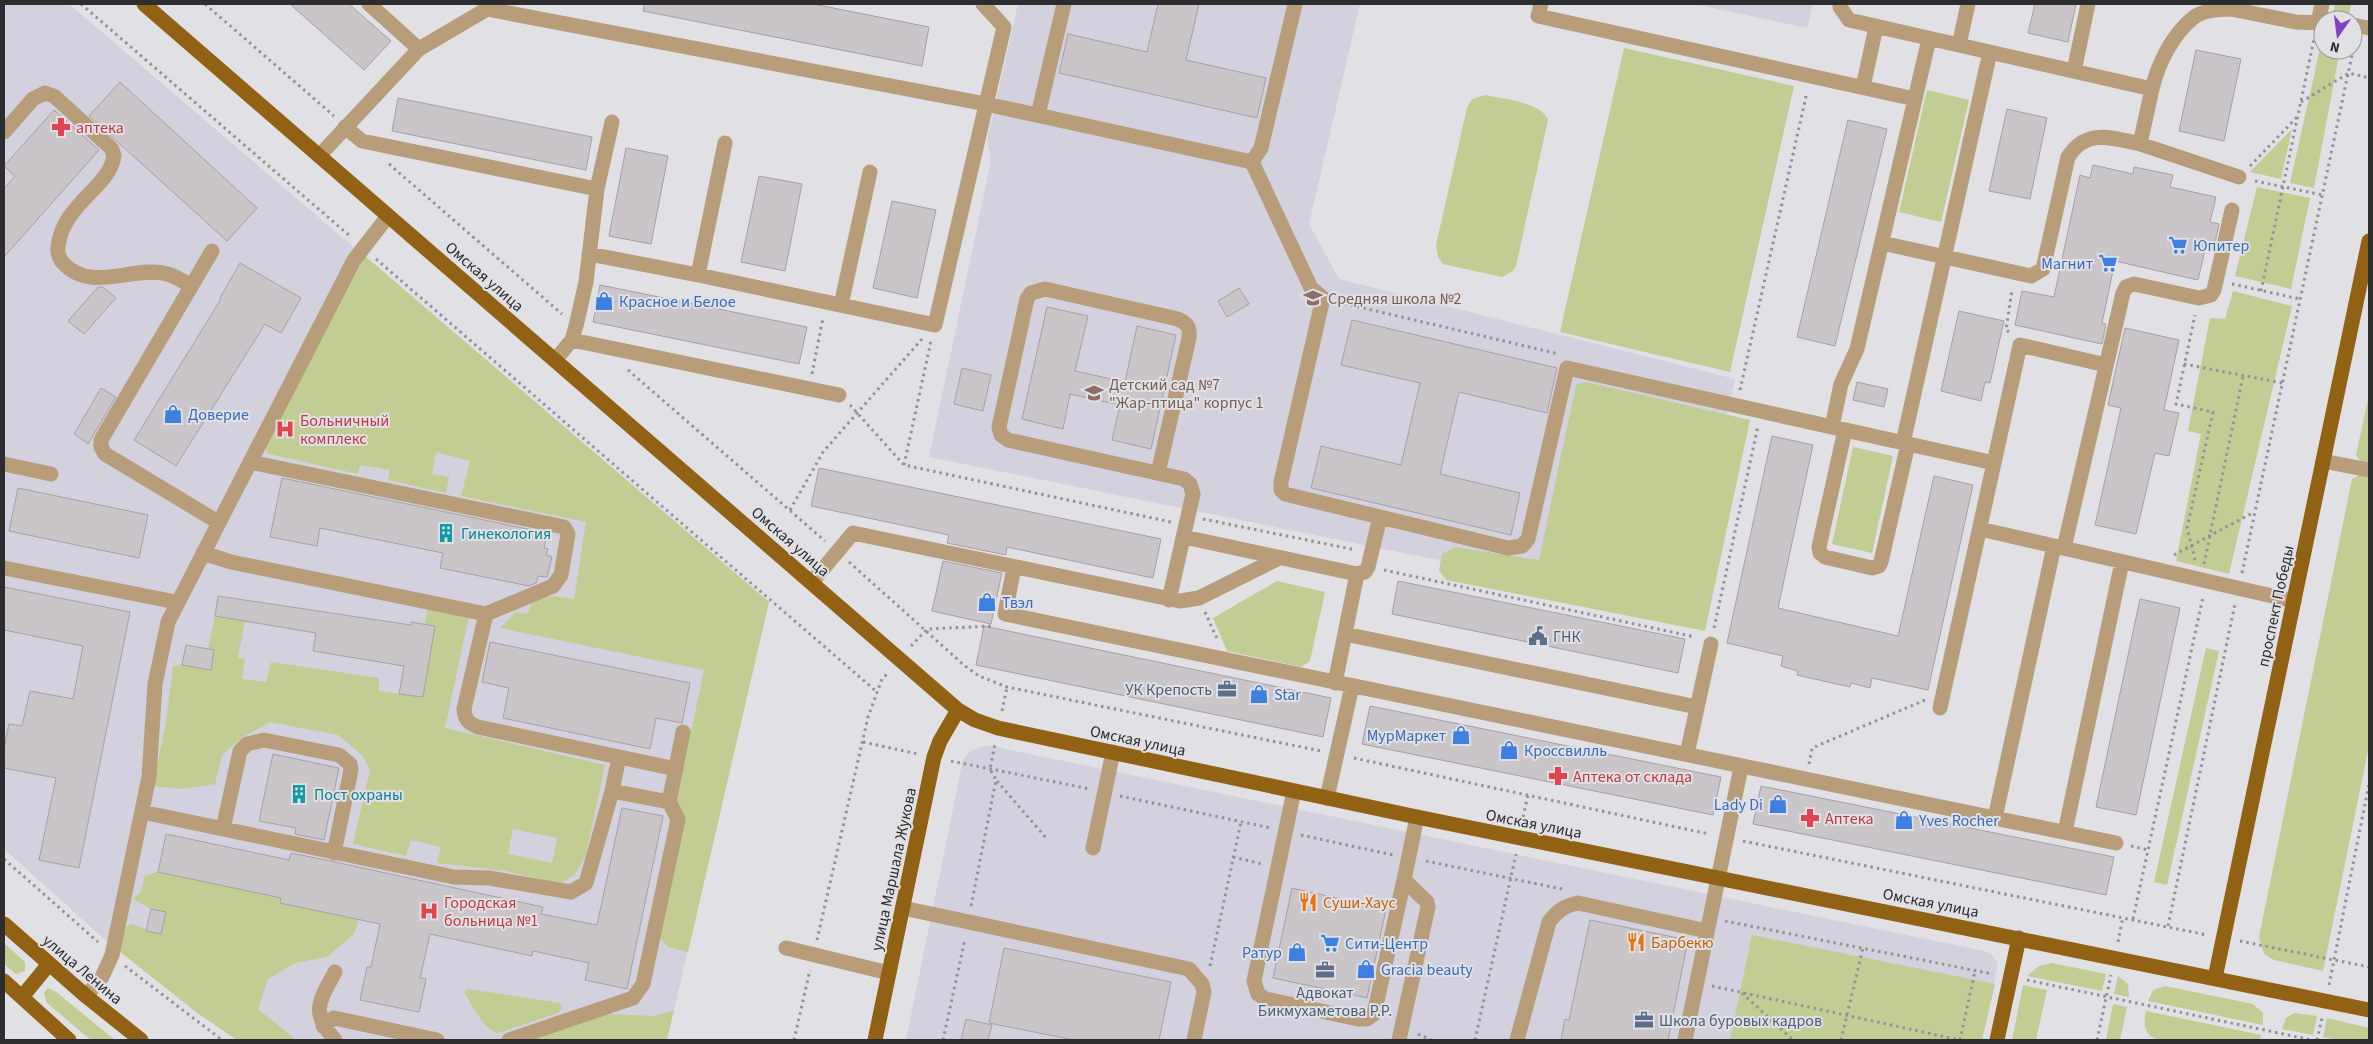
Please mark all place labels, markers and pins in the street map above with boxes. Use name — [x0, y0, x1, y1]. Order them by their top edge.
pharmacy icon: аптека — [50, 116, 72, 138]
place label: аптека — [76, 117, 124, 139]
supermarket icon: Юпитер — [2167, 234, 2189, 256]
place label: Юпитер — [2193, 235, 2249, 257]
supermarket icon: Магнит — [2097, 252, 2119, 274]
place label: Магнит — [2041, 253, 2093, 275]
school or university icon: Средняя школа №2 — [1302, 287, 1324, 309]
place label: Средняя школа №2 — [1328, 288, 1461, 310]
shop icon: Красное и Белое — [593, 290, 615, 312]
place label: Красное и Белое — [619, 291, 736, 313]
place label: Детский сад №7 "Жар-птица" корпус 1 — [1109, 374, 1263, 414]
school or university icon: Детский сад №7 "Жар-птица" корпус 1 — [1083, 382, 1105, 404]
shop icon: Доверие — [162, 403, 184, 425]
place label: Доверие — [188, 404, 249, 426]
place label: Больничный комплекс — [300, 410, 389, 450]
hospital icon: Больничный комплекс — [274, 418, 296, 440]
building icon: Гинекология — [435, 522, 457, 544]
place label: Гинекология — [461, 523, 551, 545]
shop icon: Твэл — [976, 591, 998, 613]
place label: Твэл — [1002, 592, 1034, 614]
public building icon: ГНК — [1527, 625, 1549, 647]
place label: ГНК — [1553, 626, 1581, 648]
office icon: УК Крепость — [1216, 678, 1238, 700]
place label: УК Крепость — [1125, 679, 1212, 701]
shop icon: Star — [1248, 683, 1270, 705]
place label: Star — [1274, 684, 1301, 706]
shop icon: МурМаркет — [1450, 724, 1472, 746]
place label: МурМаркет — [1367, 725, 1446, 747]
shop icon: Кроссвилль — [1498, 739, 1520, 761]
place label: Кроссвилль — [1524, 740, 1607, 762]
pharmacy icon: Аптека от склада — [1547, 765, 1569, 787]
place label: Аптека от склада — [1573, 766, 1692, 788]
building icon: Пост охраны — [288, 783, 310, 805]
place label: Пост охраны — [314, 784, 403, 806]
shop icon: Lady Di — [1767, 793, 1789, 815]
place label: Lady Di — [1714, 794, 1763, 816]
pharmacy icon: Аптека — [1799, 807, 1821, 829]
place label: Аптека — [1825, 808, 1873, 830]
shop icon: Yves Rocher — [1893, 809, 1915, 831]
place label: Yves Rocher — [1918, 810, 1999, 832]
restaurant icon: Суши-Хаус — [1297, 891, 1319, 913]
place label: Городская больница №1 — [444, 892, 538, 932]
place label: Суши-Хаус — [1323, 892, 1396, 914]
hospital icon: Городская больница №1 — [418, 900, 440, 922]
restaurant icon: Барбекю — [1625, 931, 1647, 953]
supermarket icon: Сити-Центр — [1319, 932, 1341, 954]
place label: Барбекю — [1651, 932, 1714, 954]
place label: Сити-Центр — [1345, 933, 1428, 955]
shop icon: Ратур — [1286, 941, 1308, 963]
place label: Ратур — [1242, 942, 1282, 964]
shop icon: Gracia beauty — [1355, 958, 1377, 980]
office icon: Адвокат Бикмухаметова Р.Р. — [1314, 959, 1336, 981]
place label: Gracia beauty — [1381, 959, 1473, 981]
place label: Адвокат Бикмухаметова Р.Р. — [1258, 982, 1392, 1022]
office icon: Школа буровых кадров — [1633, 1009, 1655, 1031]
place label: Школа буровых кадров — [1659, 1010, 1822, 1032]

